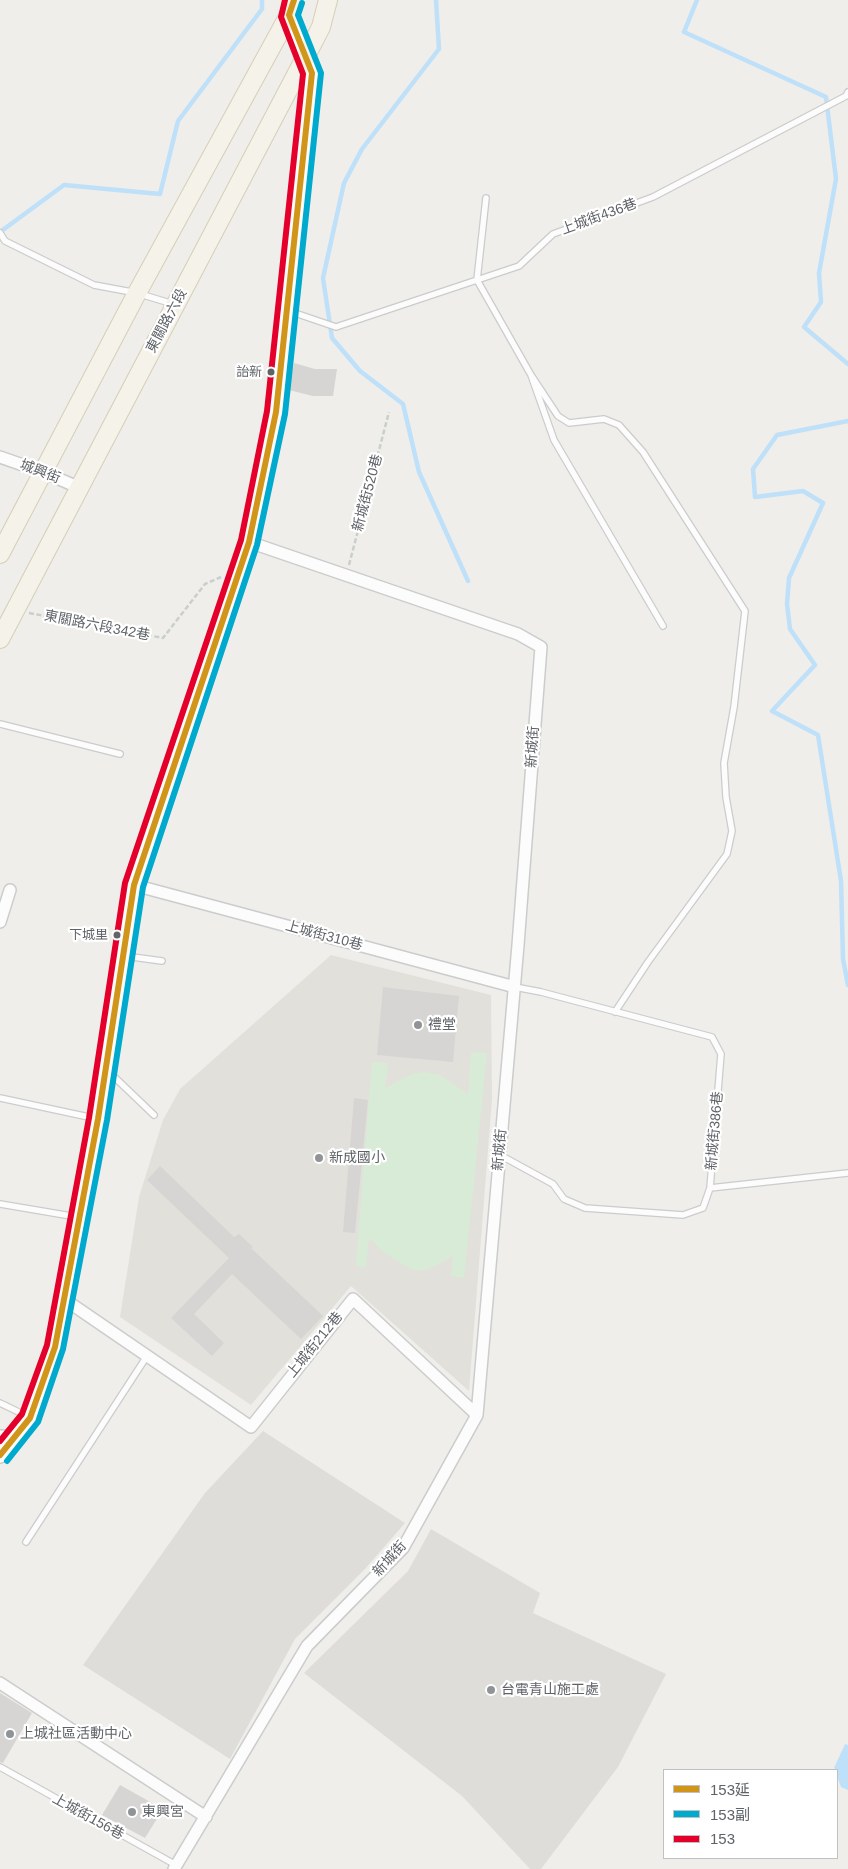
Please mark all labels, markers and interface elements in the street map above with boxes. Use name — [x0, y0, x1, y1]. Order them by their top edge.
street label: 上城街436巷 — [559, 196, 639, 238]
street label: 東關路六段 — [143, 286, 191, 356]
place label: 詒新 — [236, 364, 262, 380]
marker: 詒新 — [266, 367, 276, 377]
street label: 新城街520巷 — [350, 452, 386, 534]
street label: 城興街 — [17, 457, 63, 487]
street label: 東關路六段342巷 — [43, 608, 151, 644]
street label: 新城街 — [523, 725, 543, 769]
street label: 上城街310巷 — [283, 918, 365, 954]
place label: 下城里 — [69, 927, 108, 943]
marker: 下城里 — [112, 930, 122, 940]
place label: 禮堂 — [428, 1017, 456, 1033]
marker: 禮堂 — [412, 1019, 424, 1031]
street label: 新城街386巷 — [703, 1091, 727, 1171]
street label: 新城街 — [490, 1128, 510, 1172]
place label: 新成國小 — [329, 1150, 385, 1166]
marker: 新成國小 — [313, 1152, 325, 1164]
street label: 上城街212巷 — [284, 1309, 346, 1381]
street label: 新城街 — [370, 1538, 410, 1580]
place label: 台電青山施工處 — [501, 1682, 599, 1698]
marker: 台電青山施工處 — [485, 1684, 497, 1696]
place label: 上城社區活動中心 — [20, 1726, 132, 1742]
marker: 上城社區活動中心 — [4, 1728, 16, 1740]
legend — [663, 1769, 838, 1859]
text: 153延 — [710, 1781, 750, 1798]
street label: 上城街156巷 — [49, 1790, 127, 1844]
place label: 東興宮 — [142, 1804, 184, 1820]
marker: 東興宮 — [126, 1806, 138, 1818]
text: 153副 — [710, 1806, 750, 1823]
text: 153 — [710, 1830, 735, 1847]

